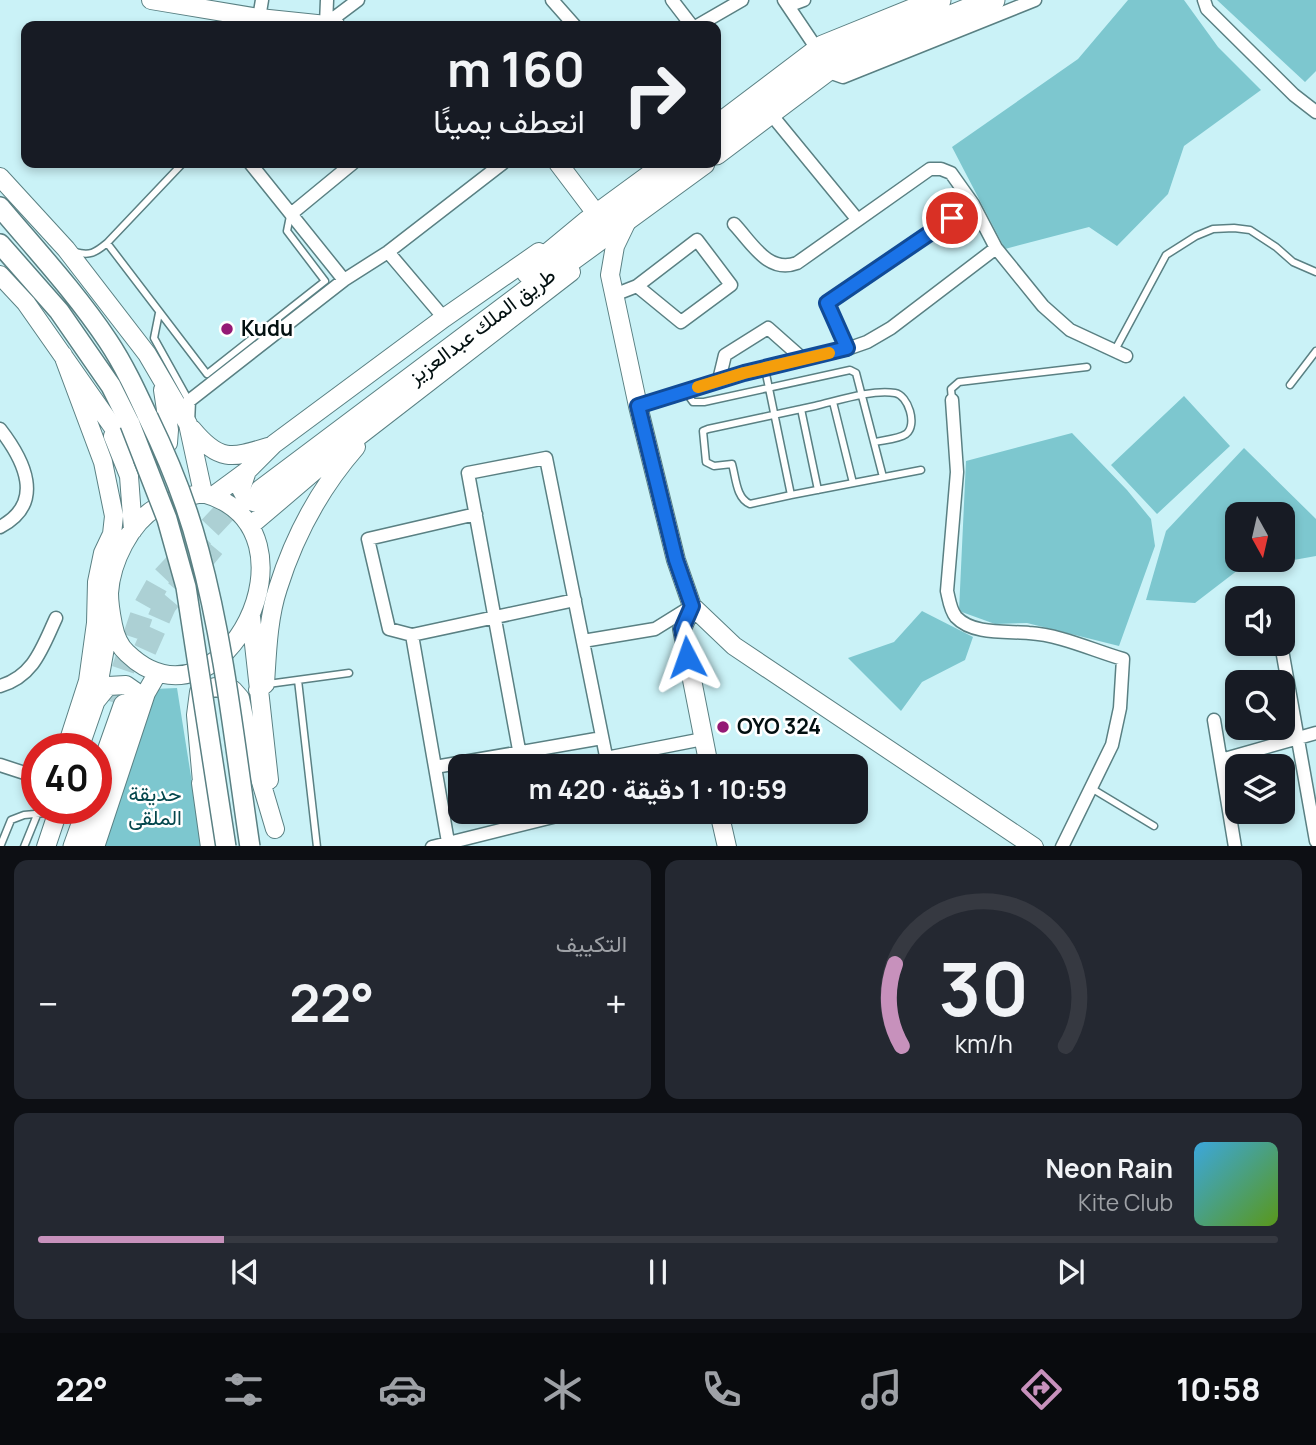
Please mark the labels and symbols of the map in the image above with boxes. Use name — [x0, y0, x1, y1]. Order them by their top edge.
pin — [922, 188, 982, 248]
street label: طريق الملك عبدالعزيز — [401, 261, 561, 390]
place label: Kudu — [241, 314, 293, 342]
marker: Kudu — [219, 321, 235, 337]
north arrow — [1225, 502, 1295, 572]
position arrow — [650, 620, 724, 694]
place label: OYO 324 — [737, 712, 821, 740]
marker: OYO 324 — [715, 719, 731, 735]
speed limit sign: 40 — [21, 733, 112, 824]
park label: حديقة الملقى — [128, 779, 182, 831]

